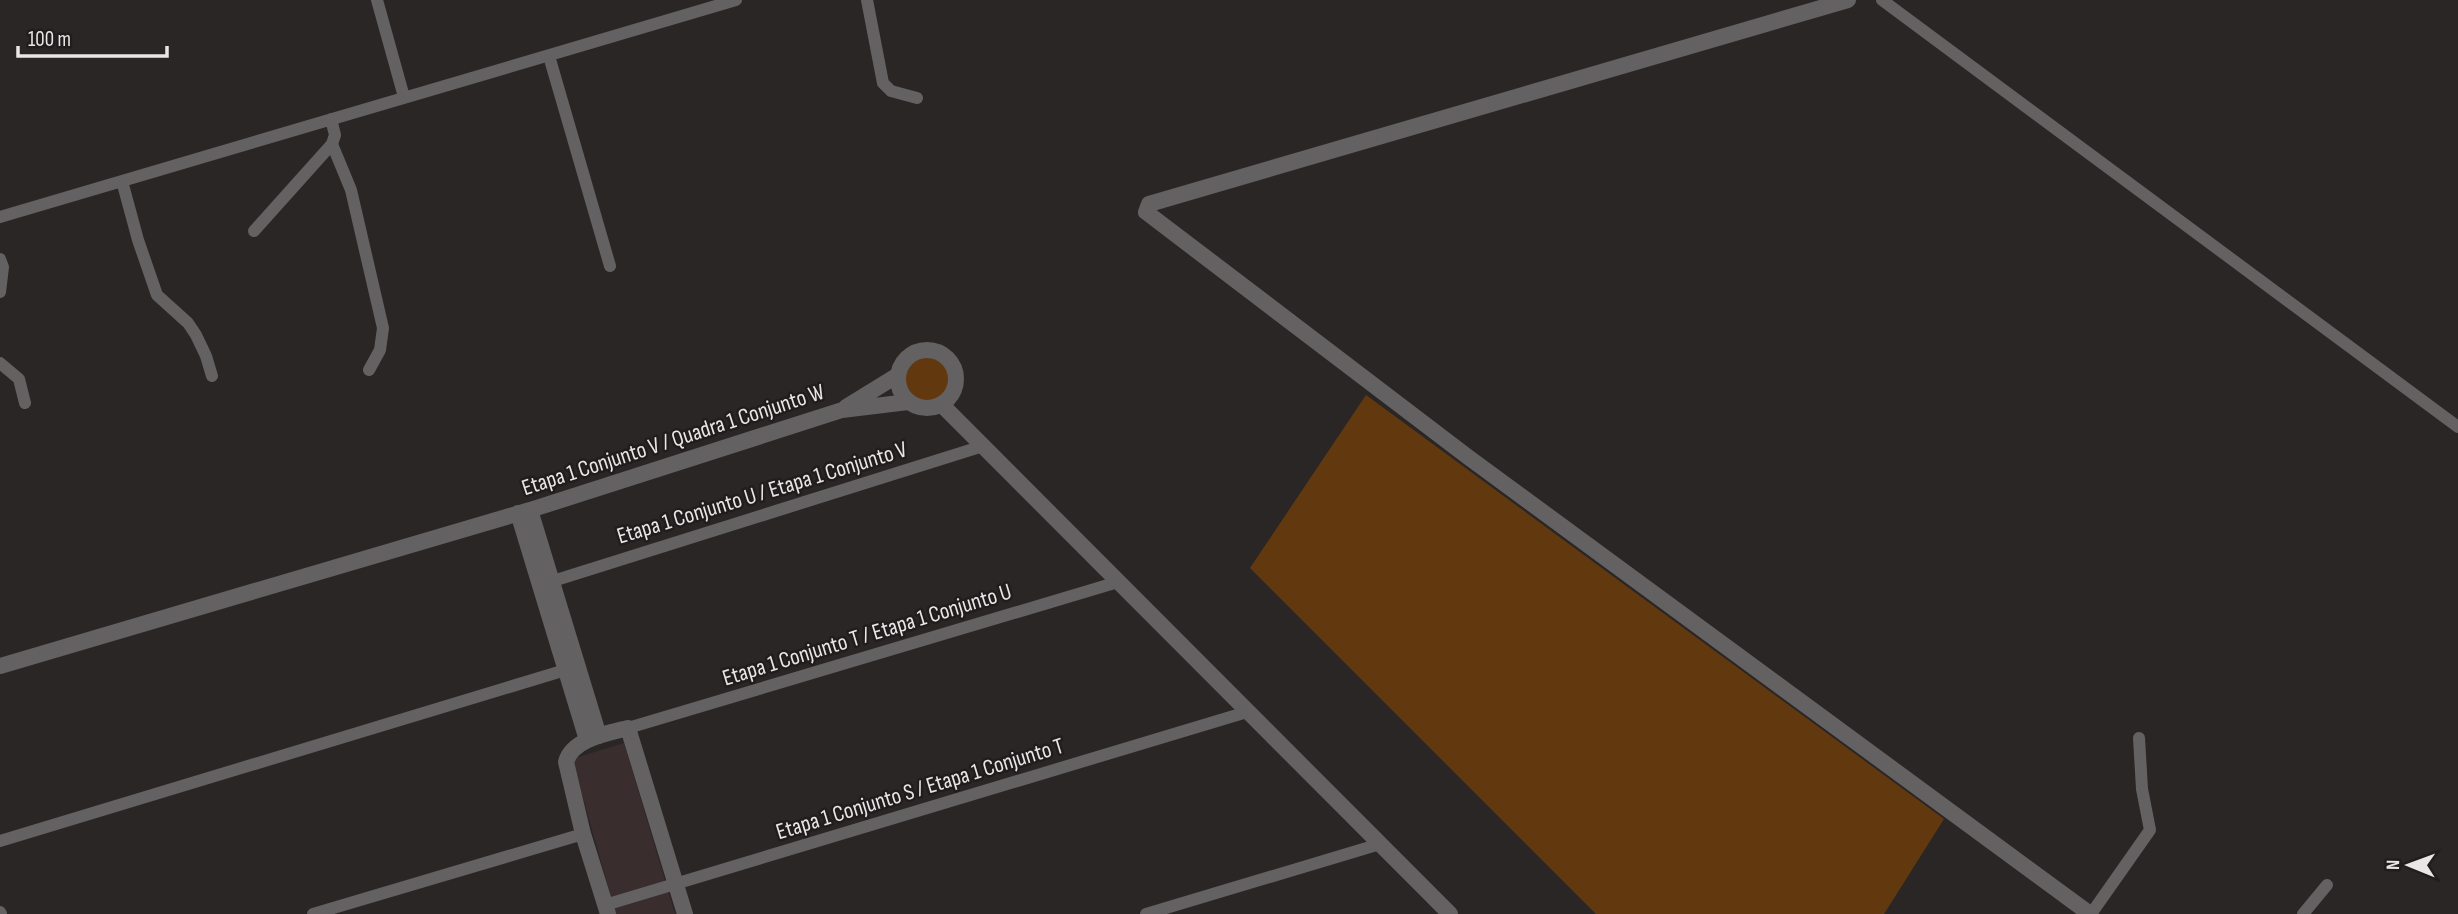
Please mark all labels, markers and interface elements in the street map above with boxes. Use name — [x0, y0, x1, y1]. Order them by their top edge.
scale bar — [18, 14, 166, 58]
text: 100 m — [28, 27, 71, 52]
street label: Etapa 1 Conjunto V / Quadra 1 Conjunto W — [518, 378, 828, 502]
street label: Etapa 1 Conjunto U / Etapa 1 Conjunto V — [614, 435, 911, 551]
street label: Etapa 1 Conjunto T / Etapa 1 Conjunto U — [719, 578, 1015, 692]
street label: Etapa 1 Conjunto S / Etapa 1 Conjunto T — [773, 732, 1067, 846]
north arrow — [2374, 830, 2444, 900]
text: N — [2382, 859, 2405, 870]

